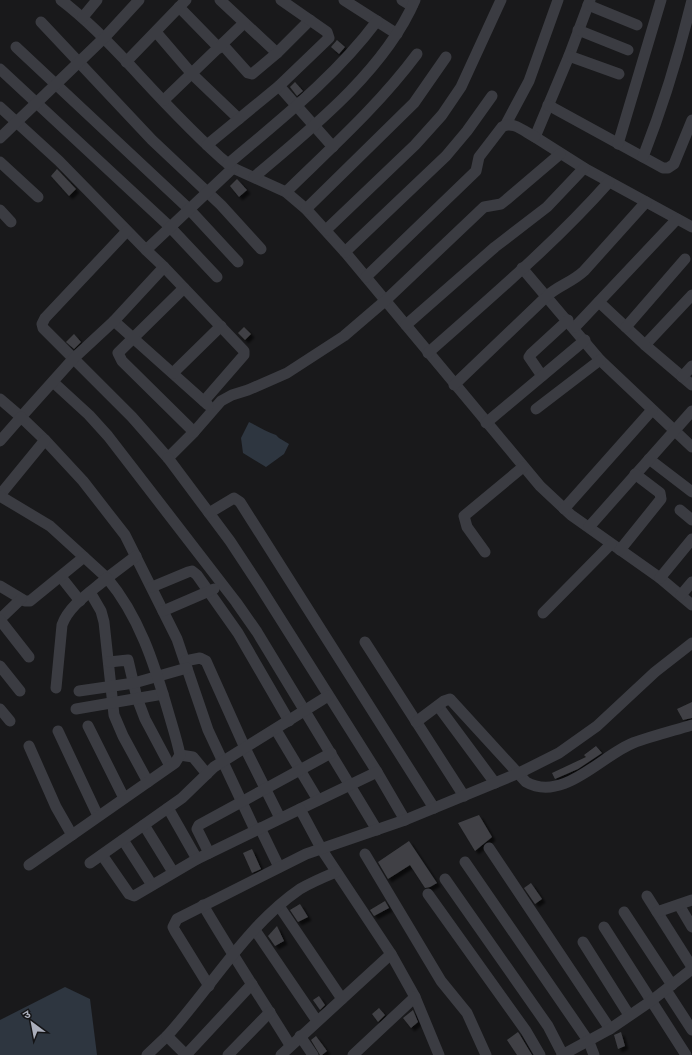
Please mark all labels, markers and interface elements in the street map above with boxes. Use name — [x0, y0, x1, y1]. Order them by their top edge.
north arrow — [12, 1003, 52, 1043]
text: उ — [20, 1006, 34, 1022]

